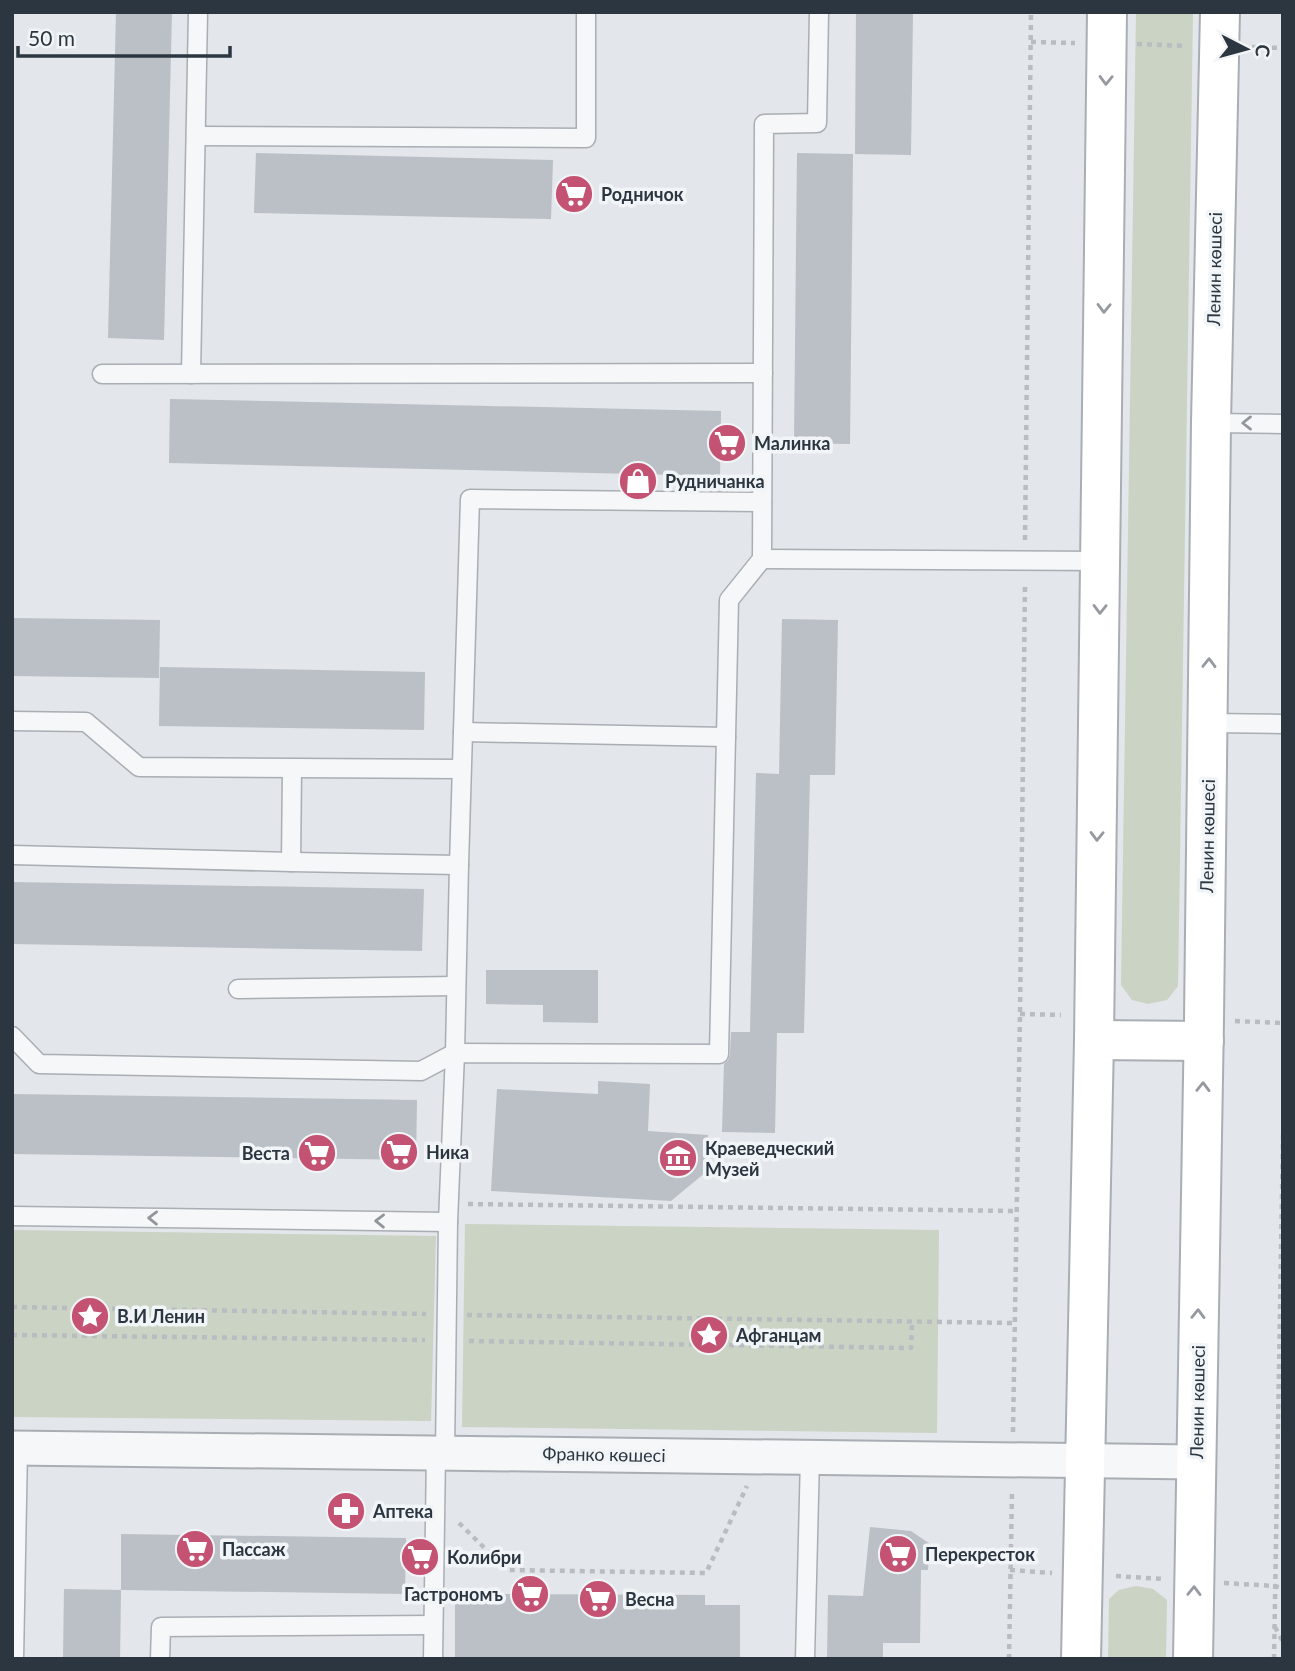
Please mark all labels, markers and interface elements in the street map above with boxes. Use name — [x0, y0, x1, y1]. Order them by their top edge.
scale bar — [18, 14, 229, 58]
north arrow — [1211, 14, 1281, 84]
text: 50 m — [28, 25, 75, 50]
text: С — [1251, 43, 1275, 59]
one-way arrow — [1098, 76, 1114, 86]
supermarket icon: Родничок — [553, 173, 595, 215]
place label: Родничок — [601, 183, 684, 205]
street label: Ленин көшесі — [1202, 212, 1226, 327]
one-way arrow — [1096, 303, 1112, 314]
one-way arrow — [1241, 416, 1252, 431]
supermarket icon: Малинка — [706, 422, 748, 464]
place label: Малинка — [754, 432, 830, 454]
shop icon: Рудничанка — [617, 460, 659, 502]
place label: Рудничанка — [665, 470, 765, 492]
one-way arrow — [1092, 604, 1108, 615]
one-way arrow — [1201, 657, 1217, 668]
street label: Ленин көшесі — [1195, 779, 1219, 894]
one-way arrow — [1089, 831, 1104, 842]
one-way arrow — [1195, 1081, 1211, 1091]
supermarket icon: Ника — [378, 1131, 420, 1173]
supermarket icon: Веста — [296, 1132, 338, 1174]
museum icon: Краеведческий Музей — [657, 1137, 699, 1179]
place label: Краеведческий Музей — [705, 1137, 834, 1180]
place label: Ника — [426, 1141, 469, 1163]
place label: Веста — [242, 1142, 290, 1164]
one-way arrow — [147, 1210, 157, 1226]
one-way arrow — [374, 1213, 385, 1229]
place icon: В.И Ленин — [69, 1295, 111, 1337]
place label: В.И Ленин — [117, 1305, 205, 1327]
one-way arrow — [1191, 1308, 1206, 1319]
place icon: Афганцам — [688, 1314, 730, 1356]
place label: Афганцам — [735, 1324, 821, 1346]
street label: Ленин көшесі — [1185, 1345, 1209, 1460]
street label: Франко көшесі — [542, 1442, 666, 1466]
pharmacy icon: Аптека — [325, 1490, 367, 1532]
place label: Аптека — [372, 1500, 433, 1522]
supermarket icon: Пассаж — [174, 1528, 216, 1570]
supermarket icon: Перекресток — [877, 1533, 919, 1575]
supermarket icon: Колибри — [399, 1536, 441, 1578]
place label: Пассаж — [222, 1538, 286, 1560]
place label: Перекресток — [925, 1543, 1035, 1565]
place label: Колибри — [447, 1546, 522, 1568]
supermarket icon: Гастрономъ — [509, 1573, 551, 1615]
supermarket icon: Весна — [577, 1578, 619, 1620]
place label: Гастрономъ — [404, 1583, 503, 1605]
one-way arrow — [1186, 1585, 1202, 1595]
place label: Весна — [625, 1588, 674, 1610]

